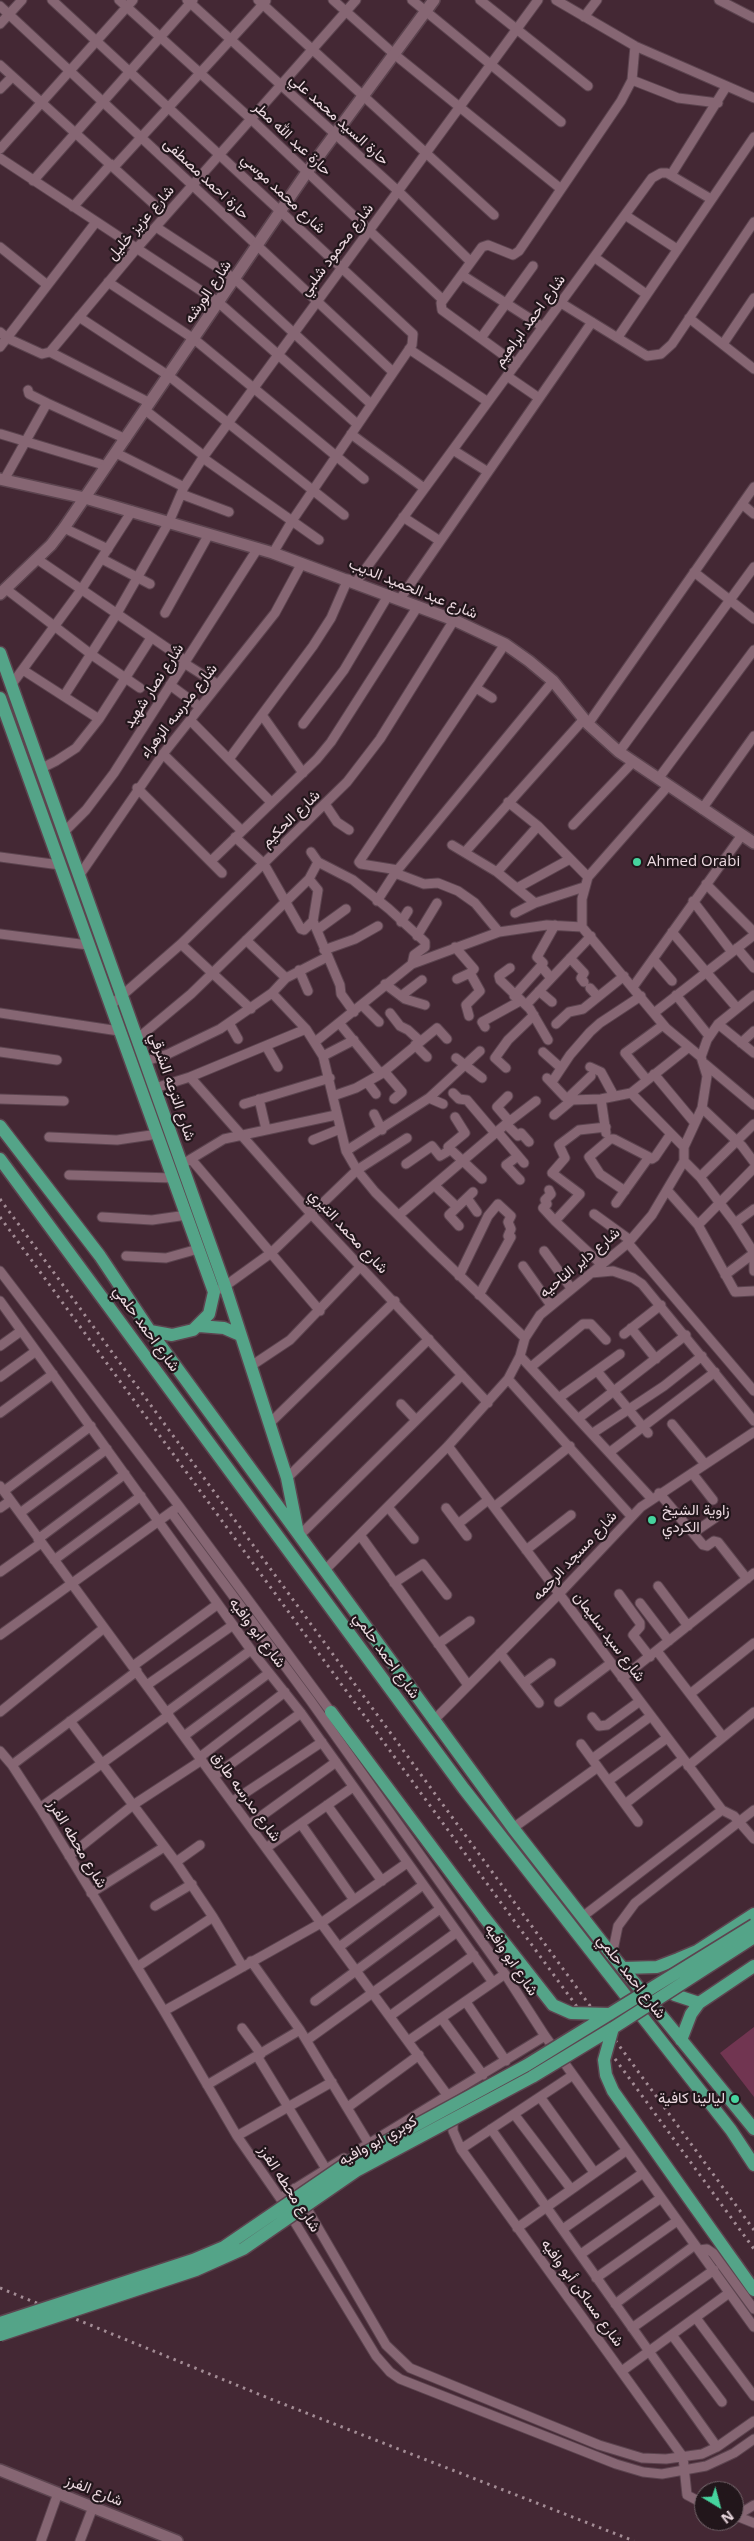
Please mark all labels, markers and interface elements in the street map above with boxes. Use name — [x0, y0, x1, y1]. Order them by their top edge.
street label: حارة السيد محمد علي — [286, 71, 392, 169]
street label: حارة عبد الله مطر — [249, 98, 335, 180]
street label: حارة احمد مصطفى — [159, 135, 253, 223]
street label: شارع محمد موسي — [237, 150, 329, 238]
street label: شارع عزيز خليل — [104, 182, 178, 264]
street label: شارع محمود شلبي — [296, 200, 378, 300]
street label: شارع الورشه — [180, 257, 236, 327]
street label: شارع احمد ابراهيم — [491, 271, 569, 371]
street label: شارع عبد الحميد الديب — [346, 555, 480, 623]
street label: شارع نصار شهيد — [120, 640, 188, 732]
street label: شارع مدرسه الزهراء — [137, 660, 221, 762]
street label: شارع الحكيم — [258, 787, 324, 851]
place label: Ahmed Orabi — [647, 853, 740, 871]
marker: Ahmed Orabi — [631, 856, 643, 868]
street label: شارع الترعه الشرقي — [145, 1031, 199, 1143]
street label: شارع محمد التيري — [304, 1186, 392, 1278]
street label: شارع داير الناحيه — [536, 1224, 624, 1302]
street label: شارع احمد حلمي — [109, 1283, 183, 1375]
place label: زاوية الشيخ الكردي — [662, 1502, 730, 1537]
street label: شارع مسجد الرحمه — [529, 1508, 621, 1604]
marker: زاوية الشيخ الكردي — [646, 1514, 658, 1526]
street label: شارع سيد سليمان — [569, 1588, 649, 1686]
street label: شارع ابو وافيه — [225, 1595, 289, 1671]
street label: شارع احمد حلمي — [349, 1610, 423, 1702]
street label: شارع مدرسه طارق — [207, 1749, 285, 1845]
street label: شارع محطه الفرز — [44, 1796, 110, 1892]
street label: شارع ابو وافيه — [480, 1921, 542, 1999]
street label: شارع احمد حلمي — [593, 1931, 669, 2023]
place label: ليالينا كافية — [658, 2090, 725, 2108]
marker: ليالينا كافية — [729, 2093, 741, 2105]
street label: كوبري ابو وافيه — [336, 2112, 420, 2170]
street label: شارع محطه الفرز — [254, 2142, 324, 2236]
street label: شارع مساكن أبو وافيه — [537, 2236, 627, 2350]
street label: شارع الفرز — [63, 2471, 125, 2511]
north arrow — [694, 2481, 744, 2531]
text: N — [717, 2507, 738, 2529]

